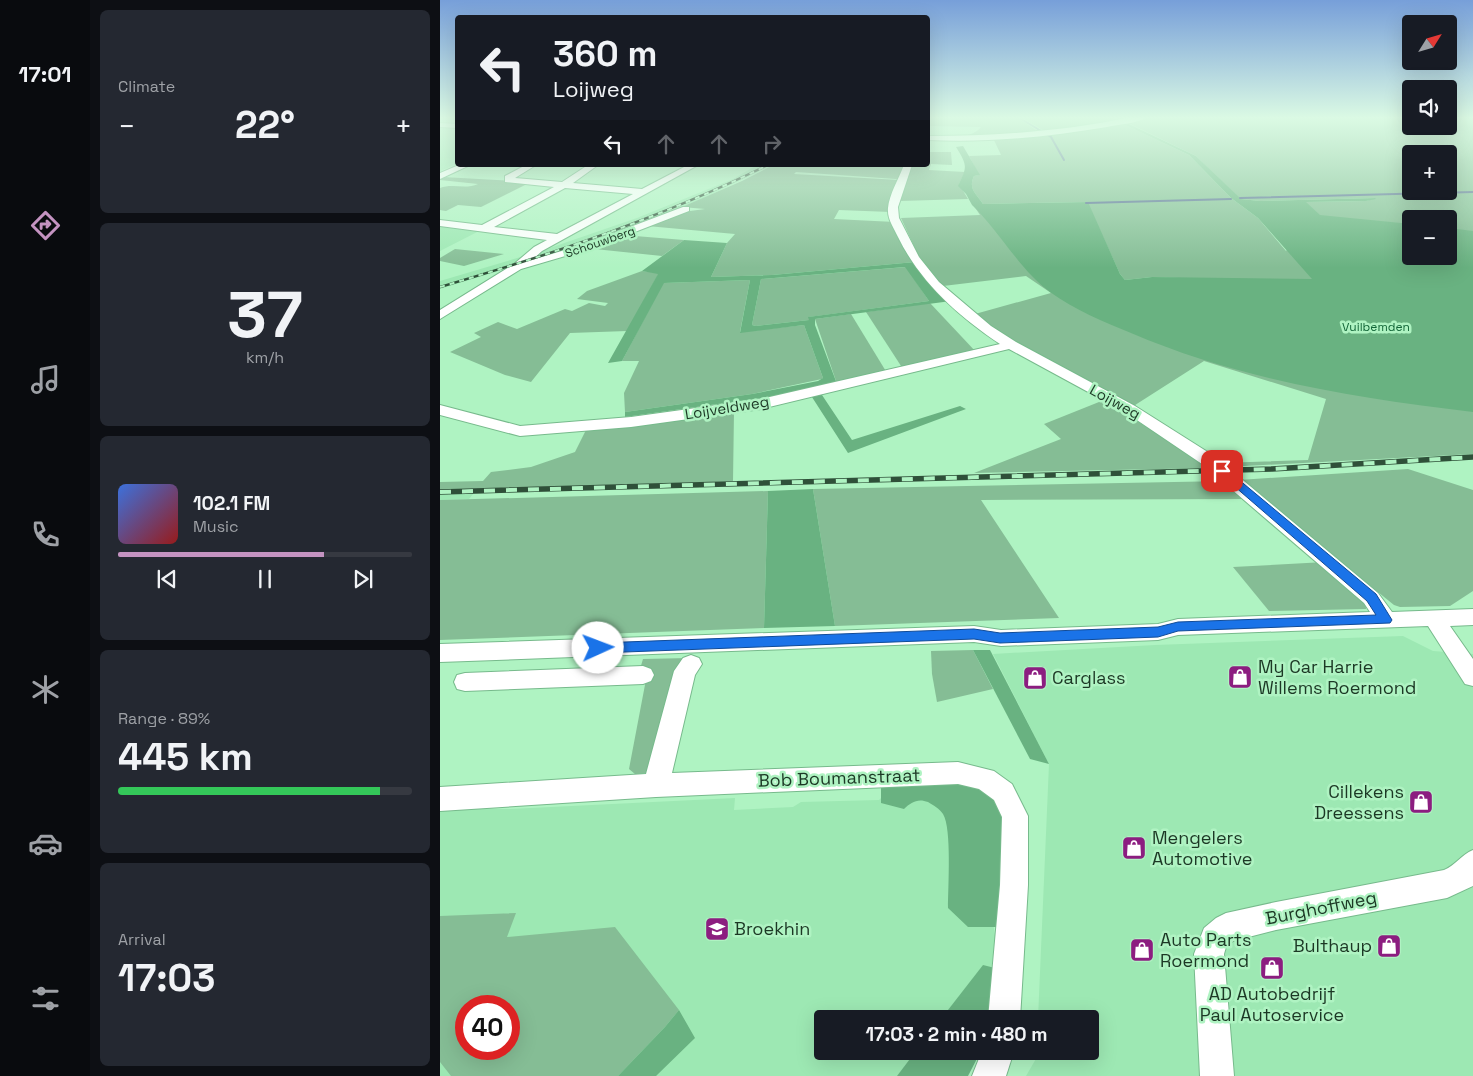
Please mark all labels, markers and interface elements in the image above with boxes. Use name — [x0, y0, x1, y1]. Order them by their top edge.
north arrow — [1402, 15, 1458, 70]
map controls — [1402, 15, 1457, 265]
text: 360 m — [553, 32, 657, 76]
icon: left — [470, 35, 535, 100]
text: 17:01 — [19, 60, 71, 88]
text: Loijweg — [553, 75, 634, 103]
text: Climate — [118, 76, 175, 97]
button: sound — [1402, 80, 1457, 135]
text: 22° — [235, 101, 295, 149]
text: − — [118, 108, 135, 144]
text: + — [395, 108, 412, 144]
icon: left — [599, 130, 627, 158]
icon: ahead — [652, 130, 680, 158]
icon: ahead — [705, 130, 733, 158]
icon: right — [758, 130, 786, 158]
button: + — [1402, 145, 1457, 200]
icon: directions — [28, 208, 63, 243]
button: − — [1402, 210, 1457, 265]
street label: Schouwberg — [563, 223, 637, 261]
text: 37 — [227, 273, 303, 356]
park label: Vuilbemden — [1342, 319, 1410, 335]
text: km/h — [246, 347, 284, 368]
icon: music — [28, 362, 63, 397]
street label: Loijweg — [1087, 380, 1144, 423]
street label: Loijveldweg — [683, 391, 770, 424]
pin — [1201, 450, 1243, 492]
icon: arrive — [1208, 457, 1236, 485]
text: 102.1 FM — [193, 491, 270, 516]
text: Music — [193, 516, 239, 537]
icon: phone — [28, 517, 63, 552]
icon: previous — [153, 565, 181, 593]
icon: pause — [251, 565, 279, 593]
icon: next — [349, 565, 377, 593]
position arrow — [571, 621, 623, 673]
place label: My Car Harrie Willems Roermond — [1258, 655, 1416, 699]
shop icon: My Car Harrie Willems Roermond — [1227, 664, 1253, 690]
shop icon: Carglass — [1022, 665, 1048, 691]
place label: Carglass — [1052, 666, 1126, 689]
icon: climate — [28, 672, 63, 707]
text: Range · 89% — [118, 708, 210, 729]
text: 445 km — [118, 733, 253, 781]
street label: Bob Boumanstraat — [757, 763, 921, 792]
place label: Cillekens Dreessens — [1314, 780, 1404, 824]
shop icon: Cillekens Dreessens — [1408, 789, 1434, 815]
icon: car — [28, 826, 63, 861]
place label: Mengelers Automotive — [1152, 826, 1252, 870]
shop icon: Mengelers Automotive — [1121, 835, 1147, 861]
street label: Burghoffweg — [1263, 885, 1379, 930]
school or university icon: Broekhin — [704, 916, 730, 942]
place label: Broekhin — [734, 917, 810, 940]
place label: Auto Parts Roermond — [1160, 928, 1252, 972]
text: Arrival — [118, 929, 166, 950]
shop icon: Bulthaup — [1376, 933, 1402, 959]
place label: Bulthaup — [1293, 934, 1372, 957]
shop icon: Auto Parts Roermond — [1129, 937, 1155, 963]
text: 17:03 — [118, 954, 215, 1002]
shop icon: AD Autobedrijf Paul Autoservice — [1259, 955, 1285, 981]
icon: filters — [28, 981, 63, 1016]
place label: AD Autobedrijf Paul Autoservice — [1200, 982, 1344, 1026]
speed limit sign: 40 — [455, 995, 520, 1060]
text: 17:03 · 2 min · 480 m — [865, 1022, 1048, 1047]

